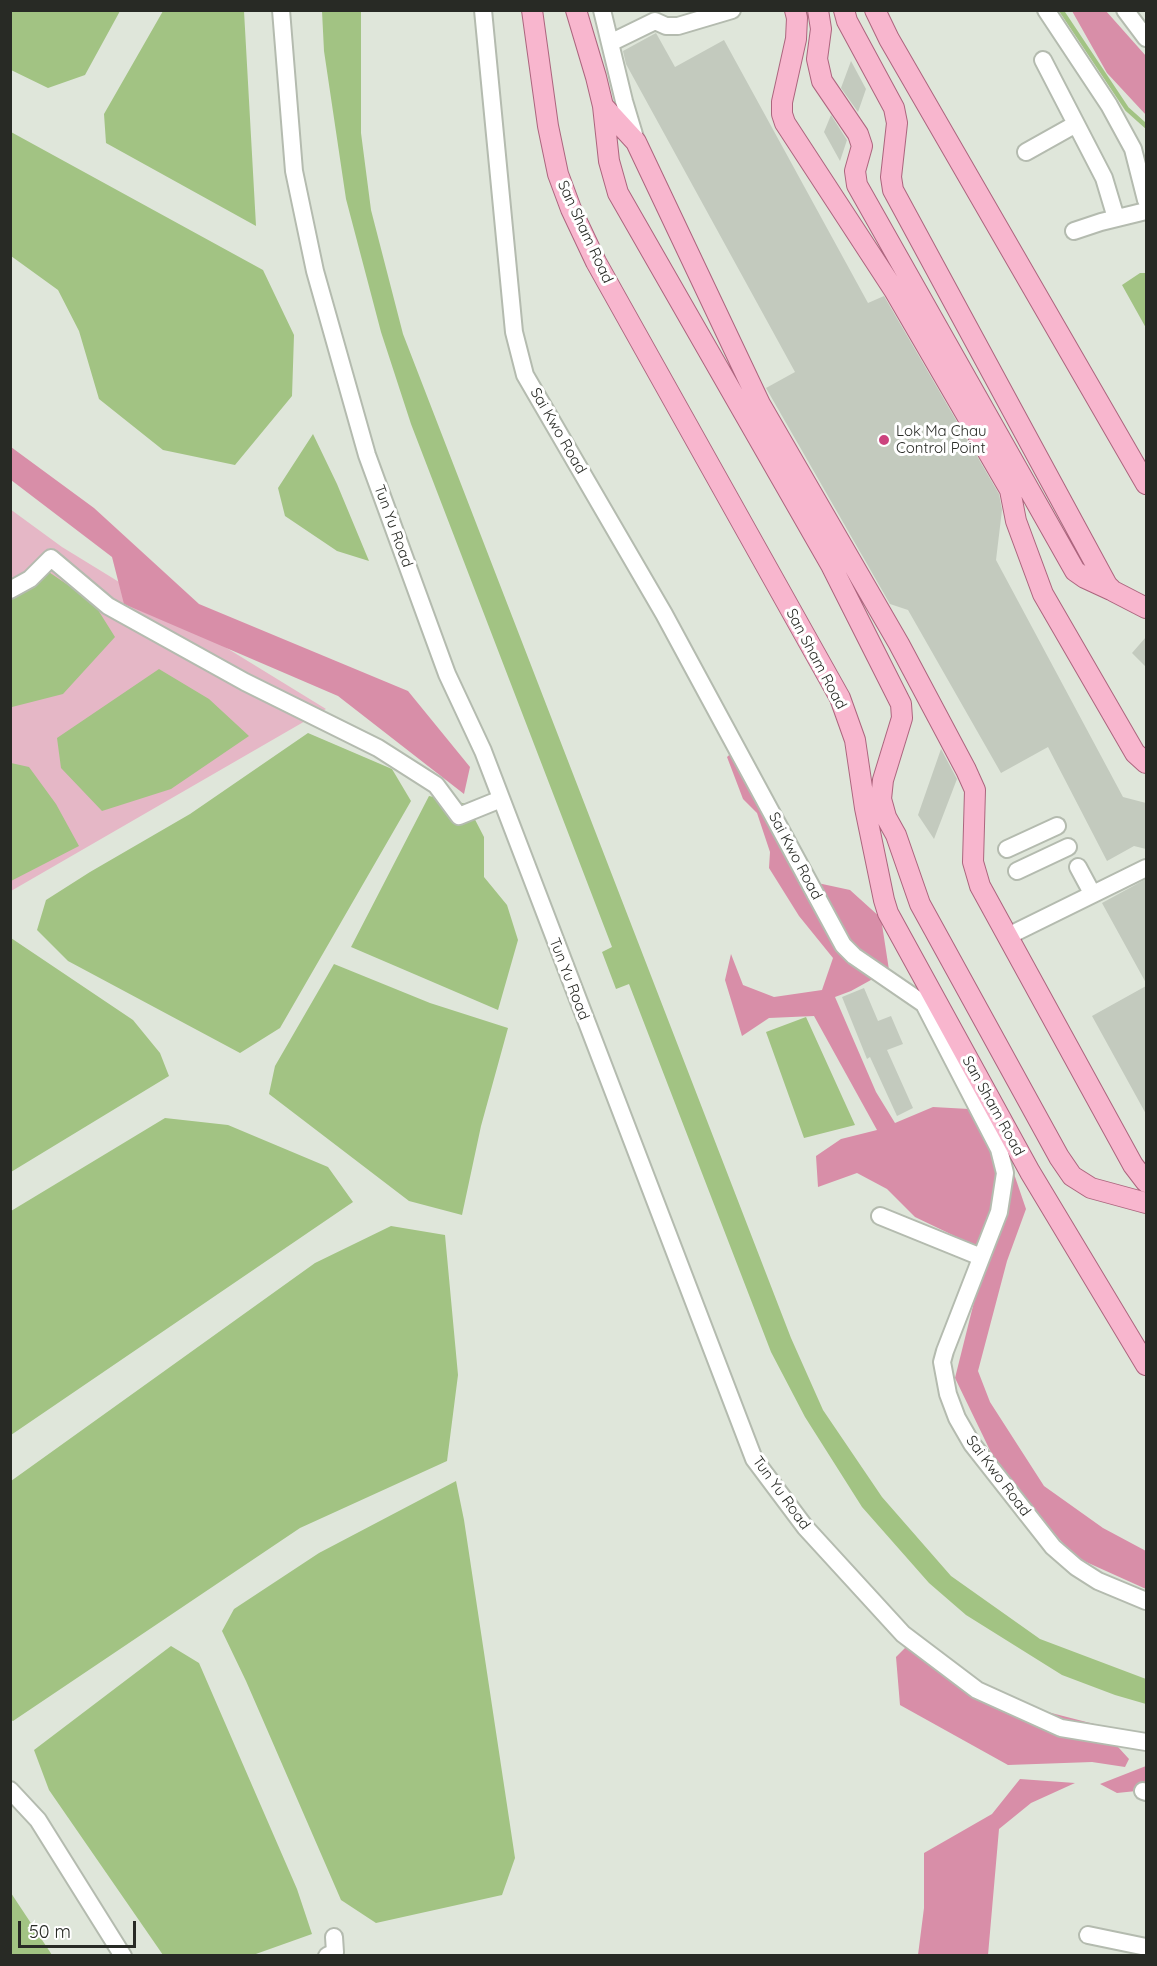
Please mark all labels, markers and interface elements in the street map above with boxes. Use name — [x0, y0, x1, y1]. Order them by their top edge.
street label: San Sham Road — [553, 178, 617, 286]
street label: Sai Kwo Road — [526, 385, 590, 477]
place label: Lok Ma Chau Control Point — [896, 422, 987, 457]
marker: Lok Ma Chau Control Point — [877, 433, 891, 447]
street label: Tun Yu Road — [370, 482, 416, 570]
street label: San Sham Road — [782, 606, 850, 712]
street label: Sai Kwo Road — [764, 809, 826, 903]
street label: Tun Yu Road — [545, 935, 593, 1023]
street label: San Sham Road — [958, 1053, 1028, 1159]
street label: Sai Kwo Road — [962, 1432, 1034, 1520]
street label: Tun Yu Road — [748, 1453, 814, 1533]
scale bar — [21, 1909, 140, 1947]
text: 50 m — [29, 1920, 71, 1943]

